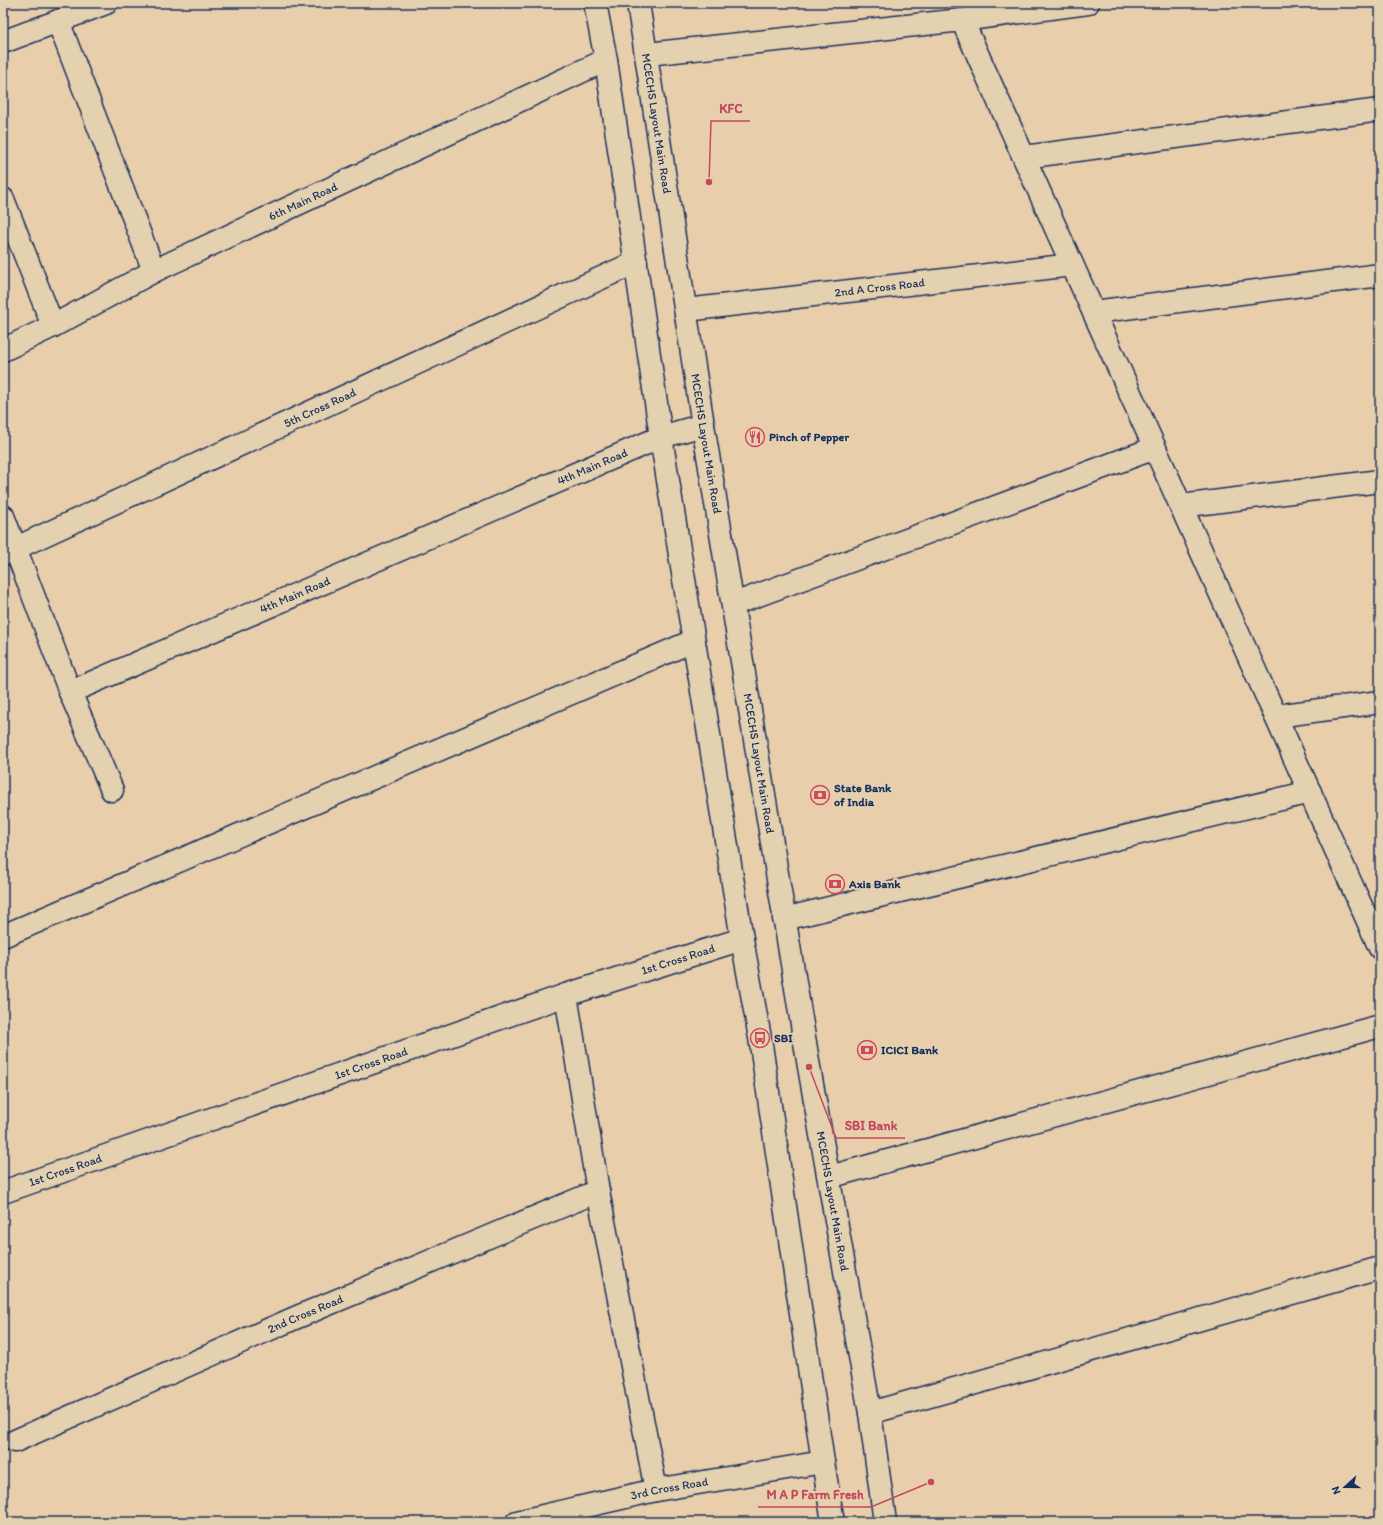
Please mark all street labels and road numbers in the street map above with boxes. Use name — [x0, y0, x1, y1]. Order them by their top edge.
street label: MCECHS Layout Main Road — [639, 52, 674, 195]
street label: 6th Main Road — [266, 179, 340, 223]
street label: 2nd A Cross Road — [834, 275, 926, 300]
street label: MCECHS Layout Main Road — [688, 373, 725, 515]
street label: 5th Cross Road — [282, 385, 359, 431]
street label: 4th Main Road — [555, 445, 630, 488]
street label: 4th Main Road — [258, 573, 333, 616]
street label: MCECHS Layout Main Road — [740, 692, 777, 835]
street label: 1st Cross Road — [639, 941, 717, 978]
street label: 1st Cross Road — [333, 1044, 410, 1082]
street label: MCECHS Layout Main Road — [813, 1130, 852, 1273]
street label: 1st Cross Road — [27, 1151, 104, 1189]
street label: 2nd Cross Road — [266, 1291, 346, 1336]
street label: 3rd Cross Road — [629, 1474, 710, 1503]

